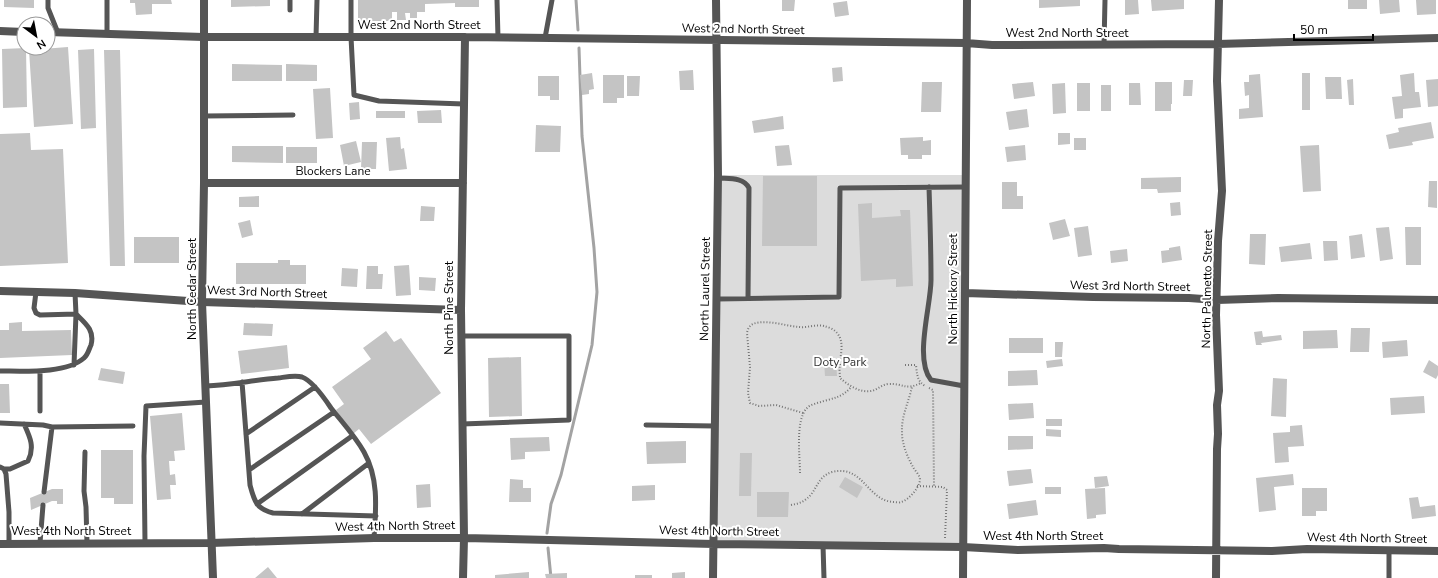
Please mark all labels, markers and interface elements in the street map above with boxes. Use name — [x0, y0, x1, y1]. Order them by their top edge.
north arrow — [16, 16, 56, 56]
scale bar — [1294, 16, 1373, 42]
street label: West 2nd North Street — [358, 17, 481, 33]
street label: West 2nd North Street — [681, 20, 805, 38]
text: 50 m — [1300, 22, 1328, 38]
street label: West 2nd North Street — [1006, 25, 1129, 41]
text: N — [34, 36, 49, 53]
street label: Blockers Lane — [295, 163, 371, 179]
street label: North Palmetto Street — [1198, 229, 1216, 349]
street label: North Hickory Street — [945, 233, 961, 344]
street label: North Laurel Street — [696, 236, 714, 341]
street label: North Cedar Street — [184, 237, 200, 340]
street label: North Pine Street — [441, 260, 457, 355]
street label: West 3rd North Street — [1070, 277, 1191, 295]
street label: West 3rd North Street — [207, 282, 328, 302]
park label: Doty Park — [813, 354, 868, 370]
street label: West 4th North Street — [335, 517, 456, 535]
street label: West 4th North Street — [659, 522, 780, 540]
street label: West 4th North Street — [11, 523, 132, 539]
street label: West 4th North Street — [983, 528, 1104, 544]
street label: West 4th North Street — [1307, 529, 1428, 547]

